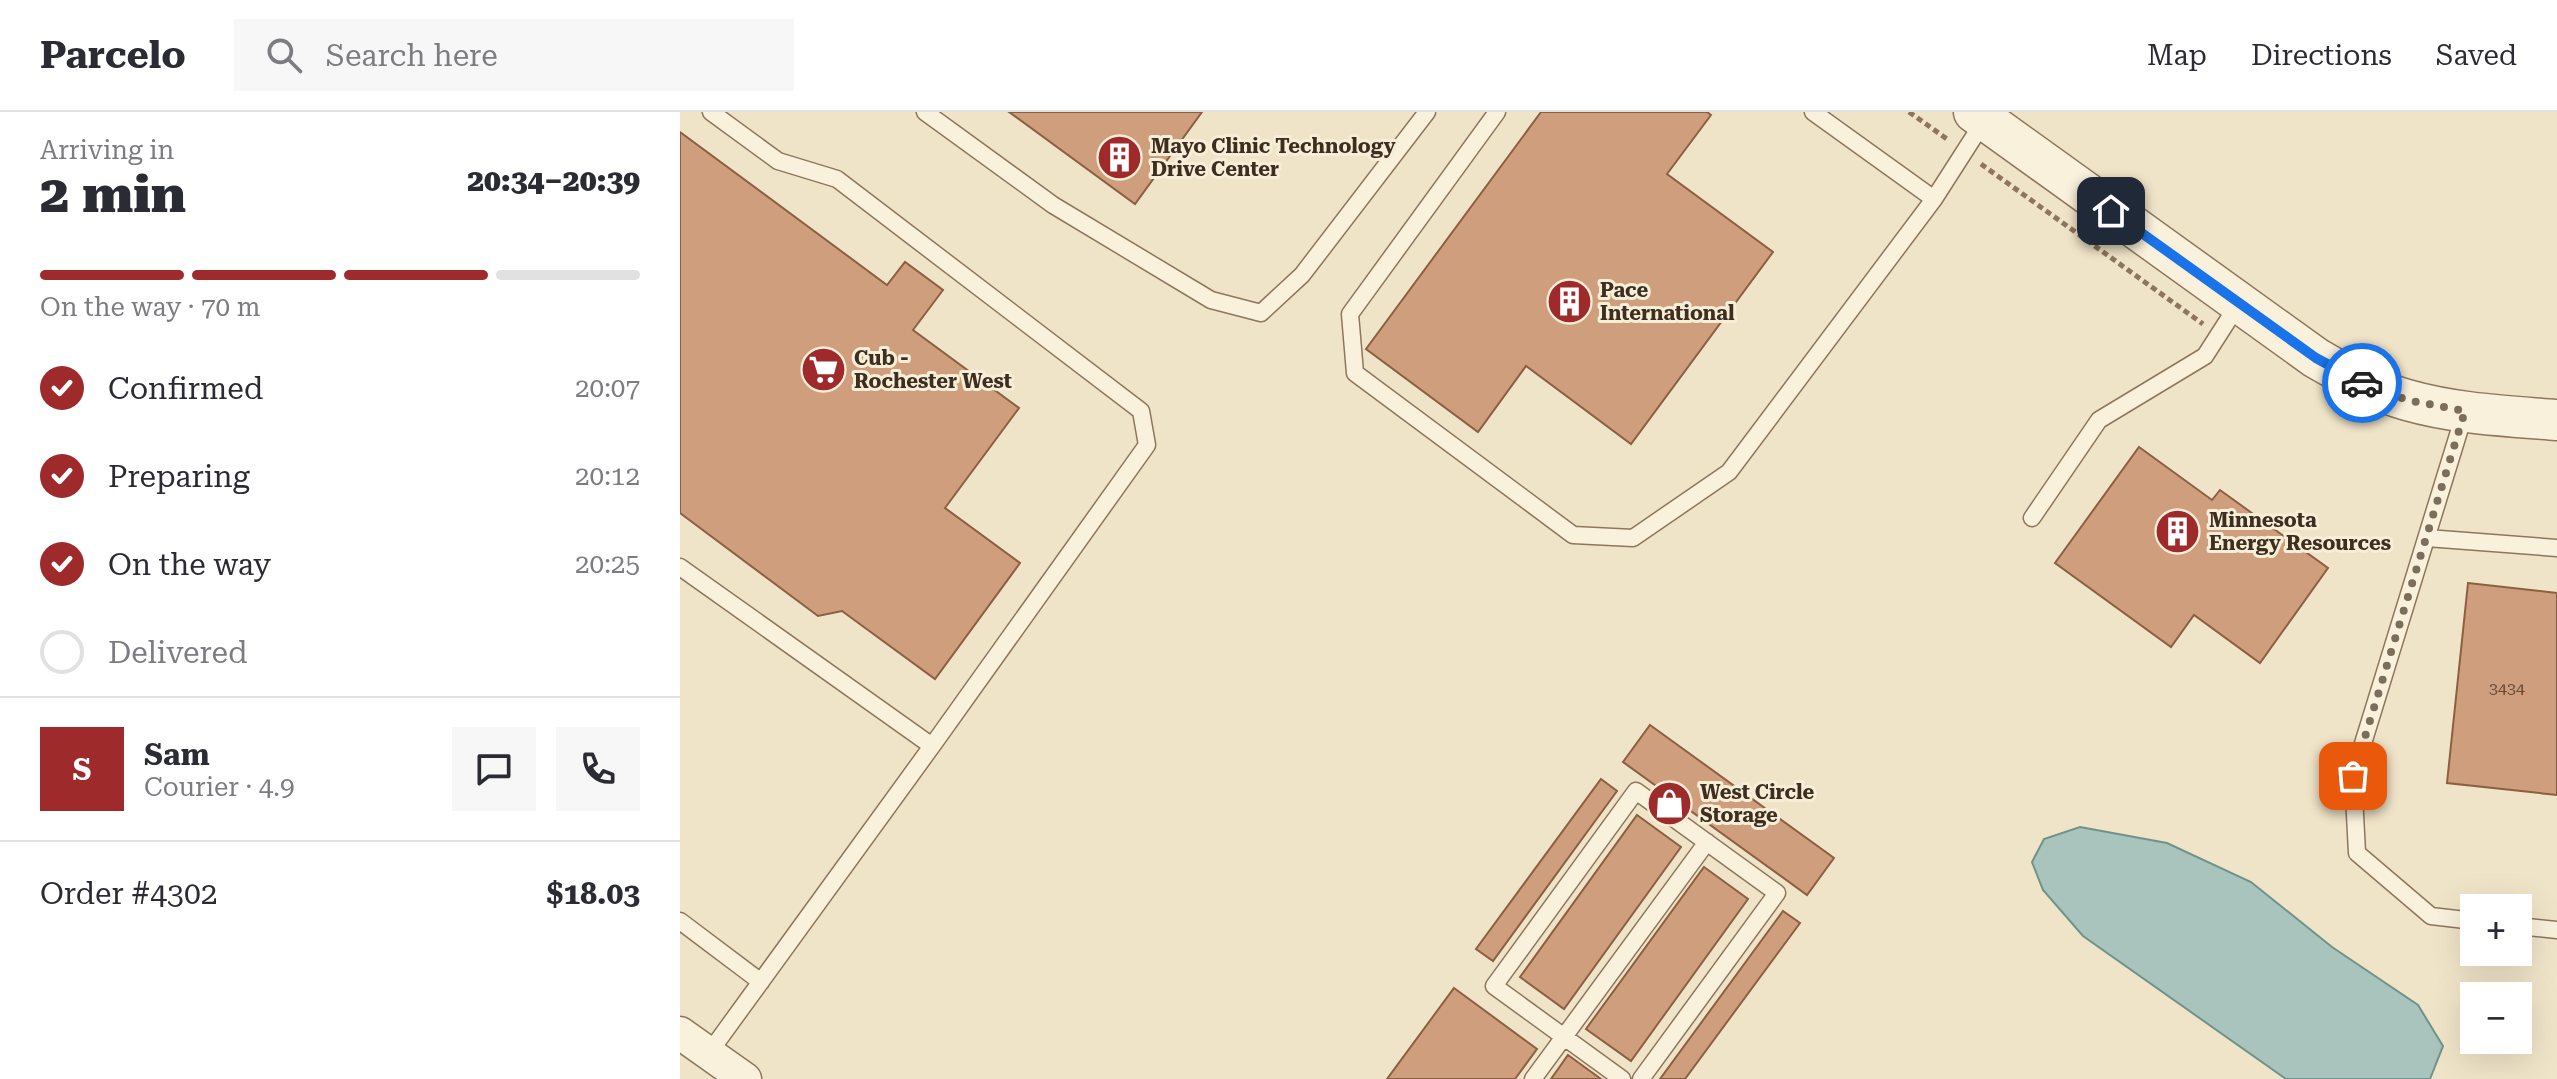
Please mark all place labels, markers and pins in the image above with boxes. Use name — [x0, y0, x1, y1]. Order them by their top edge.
building icon: Mayo Clinic Technology Drive Center — [1096, 134, 1144, 182]
place label: Mayo Clinic Technology Drive Center — [1151, 134, 1396, 181]
pin — [2077, 177, 2145, 245]
building icon: Pace International — [1545, 277, 1593, 325]
place label: Pace International — [1600, 278, 1735, 325]
supermarket icon: Cub - Rochester West — [799, 345, 847, 393]
place label: Cub - Rochester West — [854, 346, 1012, 393]
building icon: Minnesota Energy Resources — [2154, 508, 2202, 556]
place label: Minnesota Energy Resources — [2209, 508, 2391, 555]
pin — [2319, 742, 2387, 810]
shop icon: West Circle Storage — [1645, 780, 1693, 828]
place label: West Circle Storage — [1700, 780, 1815, 827]

